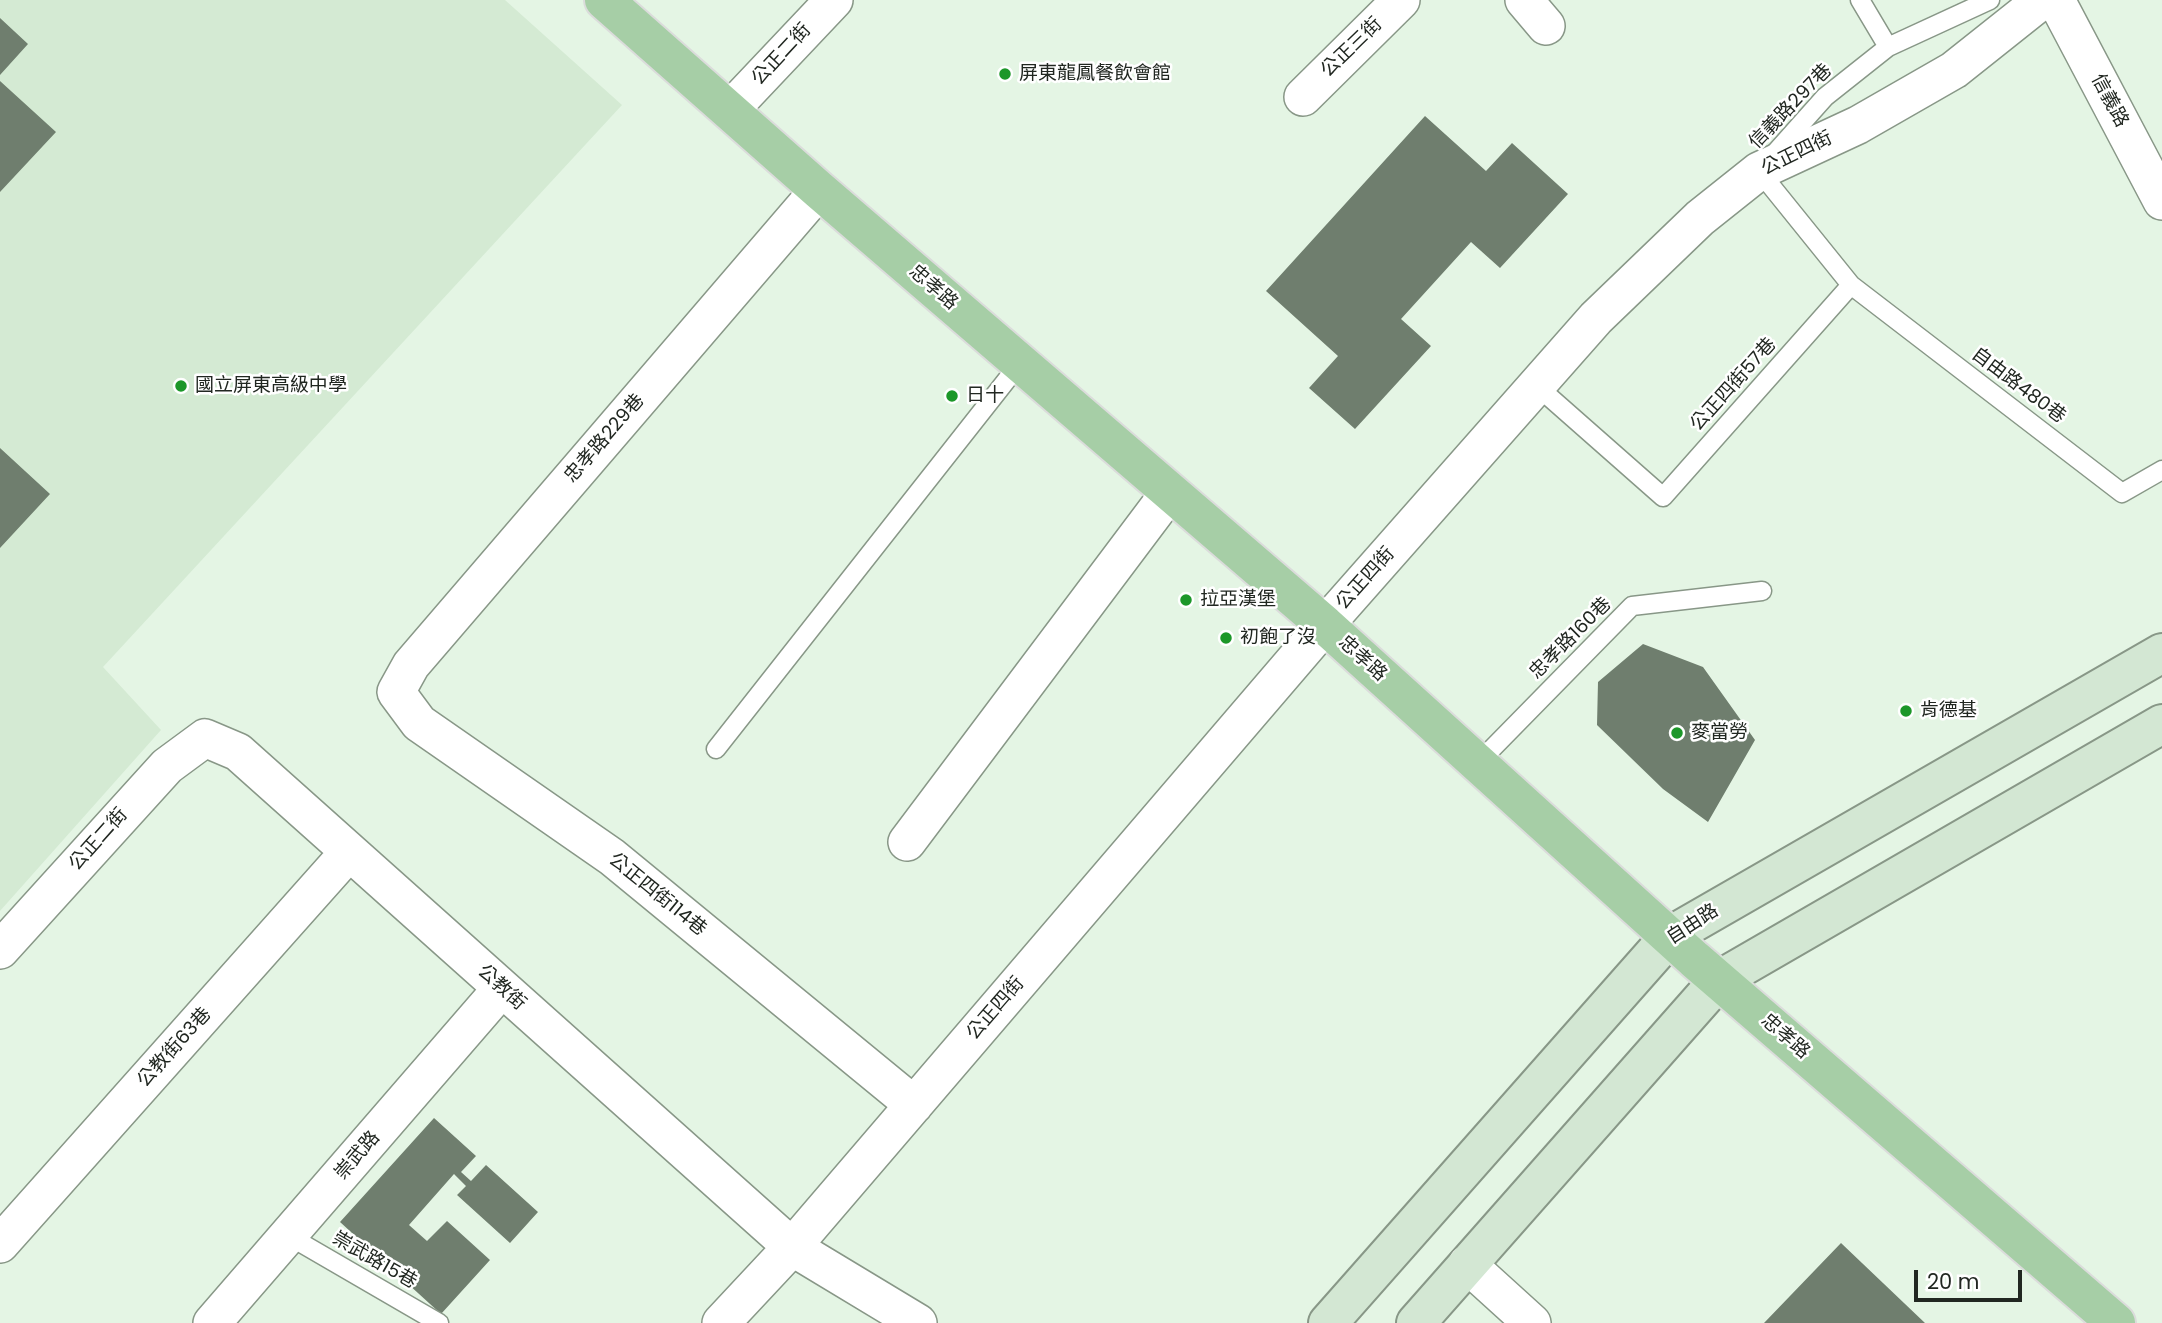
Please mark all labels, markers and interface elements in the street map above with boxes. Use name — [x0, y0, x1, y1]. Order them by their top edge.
street label: 公正三街 — [1317, 13, 1387, 83]
street label: 公正二街 — [748, 19, 816, 91]
street label: 信義路297巷 — [1745, 60, 1837, 154]
place label: 屏東龍鳳餐飲會館 — [1019, 63, 1171, 85]
marker: 屏東龍鳳餐飲會館 — [997, 66, 1013, 82]
street label: 信義路 — [2086, 70, 2132, 132]
street label: 公正四街 — [1758, 127, 1836, 181]
street label: 忠孝路 — [904, 261, 962, 315]
street label: 公正四街57巷 — [1686, 334, 1782, 436]
street label: 自由路480巷 — [1966, 343, 2070, 429]
place label: 國立屏東高級中學 — [195, 375, 347, 397]
marker: 國立屏東高級中學 — [173, 378, 189, 394]
place label: 日十 — [966, 385, 1004, 407]
marker: 日十 — [944, 388, 960, 404]
street label: 忠孝路229巷 — [560, 390, 650, 488]
street label: 公正四街 — [1332, 543, 1400, 615]
place label: 拉亞漢堡 — [1200, 589, 1276, 611]
marker: 拉亞漢堡 — [1178, 592, 1194, 608]
street label: 忠孝路160巷 — [1525, 593, 1617, 685]
place label: 初飽了沒 — [1240, 627, 1316, 649]
marker: 初飽了沒 — [1218, 630, 1234, 646]
street label: 忠孝路 — [1333, 631, 1391, 687]
place label: 肯德基 — [1920, 700, 1977, 722]
marker: 肯德基 — [1898, 703, 1914, 719]
place label: 麥當勞 — [1691, 722, 1748, 744]
marker: 麥當勞 — [1669, 725, 1685, 741]
street label: 公正二街 — [65, 804, 133, 876]
street label: 公正四街114巷 — [604, 849, 710, 941]
street label: 自由路 — [1663, 900, 1723, 950]
street label: 公教街 — [472, 960, 530, 1016]
street label: 公正四街 — [962, 973, 1030, 1045]
street label: 公教街63巷 — [133, 1003, 217, 1093]
street label: 忠孝路 — [1756, 1010, 1814, 1064]
street label: 崇武路 — [331, 1127, 385, 1185]
street label: 崇武路15巷 — [328, 1228, 420, 1294]
scale bar — [1917, 1256, 2025, 1300]
text: 20 m — [1927, 1267, 1980, 1296]

